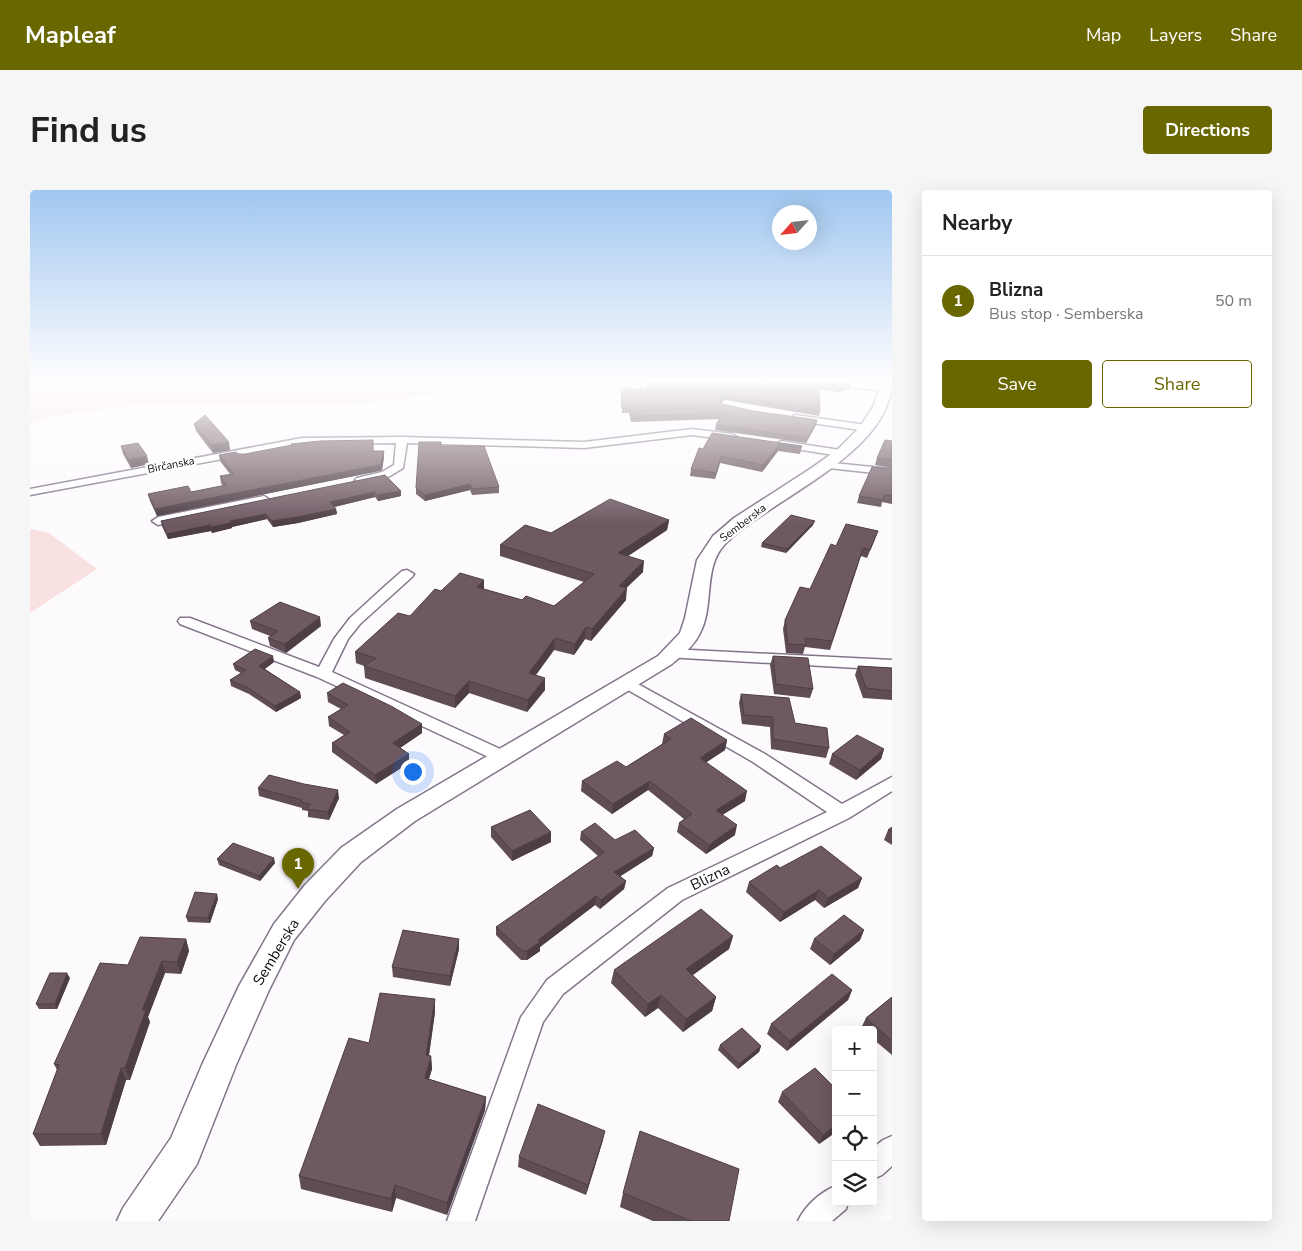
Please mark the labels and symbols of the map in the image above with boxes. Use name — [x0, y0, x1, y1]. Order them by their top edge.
north arrow — [772, 205, 817, 250]
street label: Birčanska — [146, 453, 196, 477]
street label: Semberska — [717, 500, 770, 545]
your location — [400, 759, 426, 785]
pin: 1 — [282, 848, 314, 889]
street label: Blizna — [687, 859, 733, 895]
street label: Semberska — [248, 915, 304, 989]

